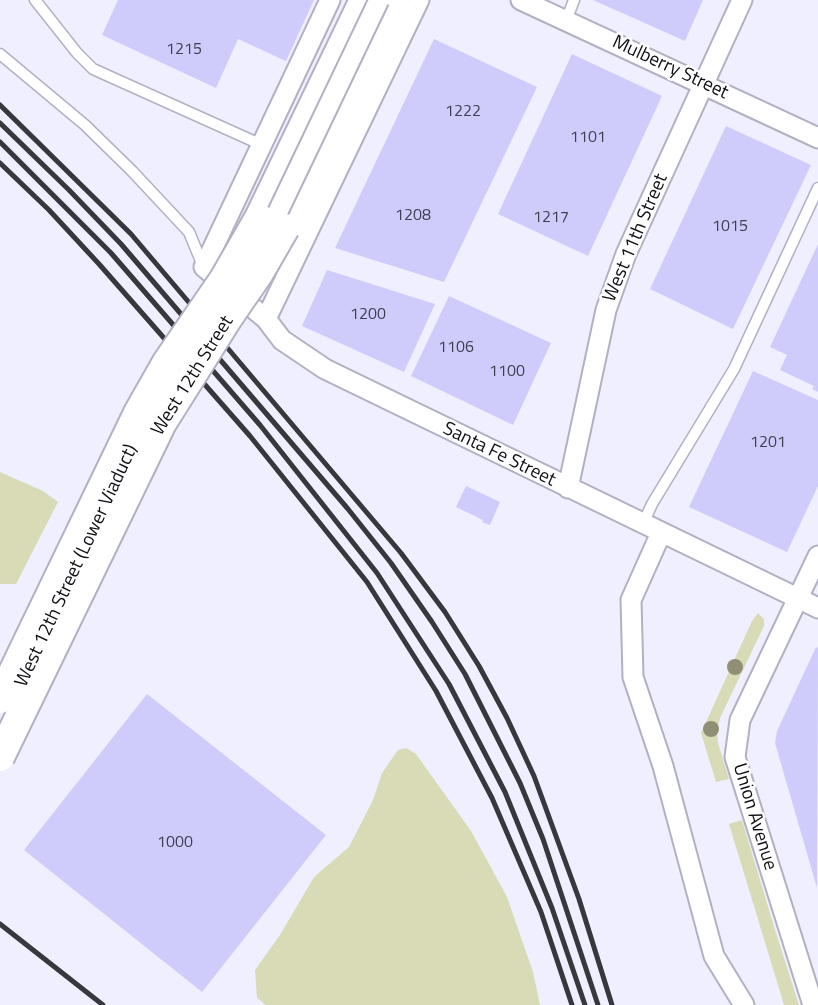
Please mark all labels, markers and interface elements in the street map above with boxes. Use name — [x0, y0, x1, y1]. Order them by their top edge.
street label: Mulberry Street — [608, 31, 732, 105]
house number: 1215 — [166, 40, 202, 60]
house number: 1222 — [445, 102, 481, 122]
house number: 1101 — [570, 128, 606, 148]
street label: West 11th Street — [599, 170, 673, 306]
house number: 1208 — [395, 206, 431, 226]
house number: 1217 — [533, 208, 569, 228]
house number: 1015 — [712, 217, 748, 237]
house number: 1200 — [350, 305, 386, 325]
street label: West 12th Street — [147, 312, 239, 440]
house number: 1106 — [438, 338, 474, 358]
house number: 1100 — [489, 362, 525, 382]
street label: Santa Fe Street — [439, 418, 559, 492]
house number: 1201 — [750, 433, 786, 453]
street label: West 12th Street (Lower Viaduct) — [11, 441, 143, 691]
street label: Union Avenue — [727, 761, 781, 873]
house number: 1000 — [157, 833, 193, 853]

